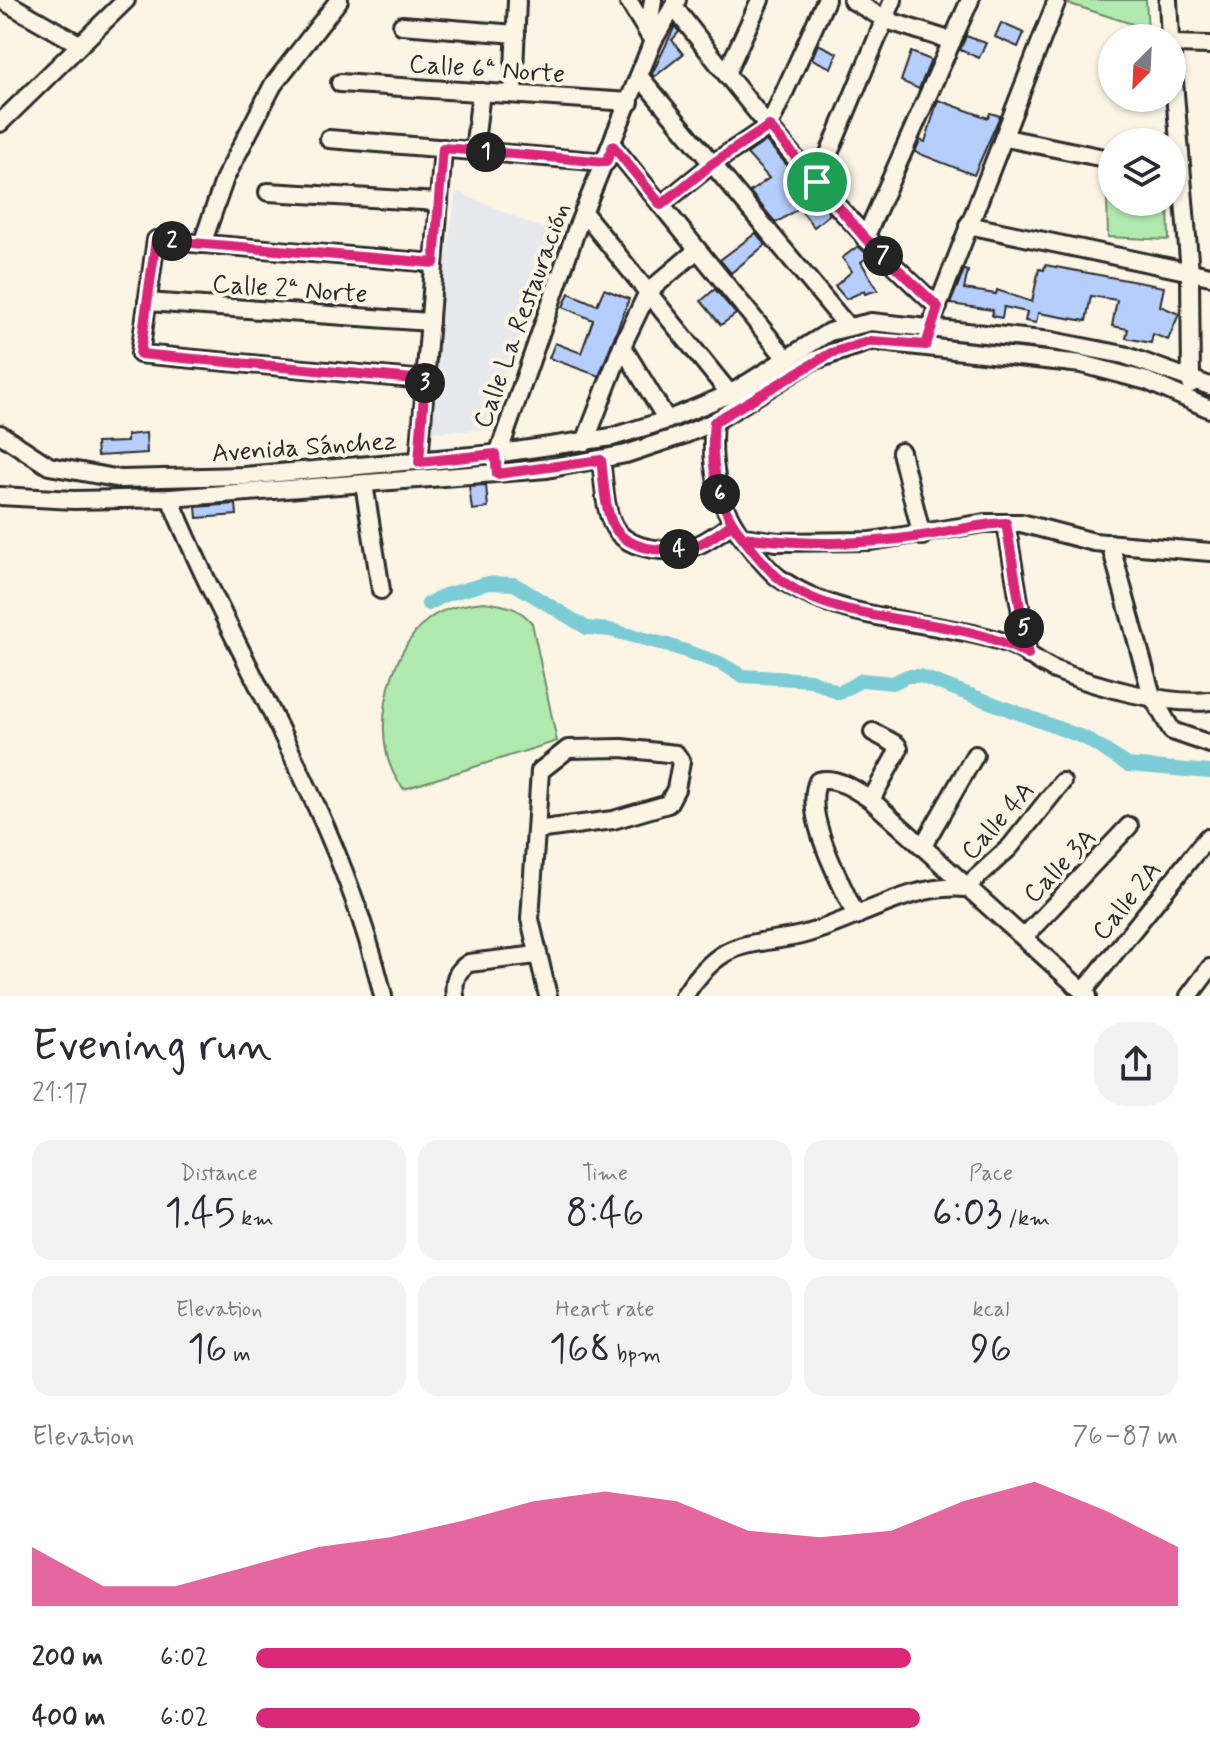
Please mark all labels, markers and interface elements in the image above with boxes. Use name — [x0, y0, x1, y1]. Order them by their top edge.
north arrow — [1098, 24, 1186, 112]
map controls — [1098, 24, 1186, 216]
street label: Calle 6ª Norte — [408, 48, 566, 92]
button: layers — [1098, 128, 1186, 216]
pin: 1 — [466, 132, 506, 172]
text: 1 — [481, 138, 491, 166]
pin — [783, 148, 851, 216]
icon: arrive — [795, 160, 839, 204]
street label: Calle La Restauración — [466, 198, 579, 433]
pin: 2 — [152, 221, 192, 261]
text: 2 — [167, 227, 177, 255]
pin: 7 — [863, 236, 903, 276]
text: 7 — [876, 242, 890, 270]
street label: Calle 2ª Norte — [211, 268, 369, 312]
pin: 3 — [405, 363, 445, 403]
text: 3 — [420, 369, 430, 397]
street label: Avenida Sánchez — [211, 425, 398, 471]
pin: 6 — [700, 474, 740, 514]
text: 6 — [714, 480, 726, 508]
pin: 4 — [659, 529, 699, 569]
text: 4 — [673, 535, 685, 563]
pin: 5 — [1004, 608, 1044, 648]
text: 5 — [1017, 614, 1031, 642]
street label: Calle 4A — [954, 775, 1043, 868]
street label: Calle 3A — [1016, 822, 1105, 911]
street label: Calle 2A — [1085, 855, 1170, 948]
text: Evening run — [32, 1018, 272, 1076]
button: share — [1094, 1022, 1178, 1106]
text: 21:17 — [32, 1077, 88, 1111]
text: Distance — [180, 1160, 258, 1188]
text: Time — [582, 1160, 628, 1188]
text: Pace — [969, 1160, 1013, 1188]
text: 1.45 — [165, 1188, 235, 1240]
text: 8:46 — [566, 1188, 644, 1240]
text: 6:03 — [932, 1188, 1002, 1240]
text: km — [235, 1205, 273, 1233]
text: /km — [1002, 1205, 1050, 1233]
text: Elevation — [176, 1296, 262, 1324]
text: Heart rate — [556, 1296, 654, 1324]
text: kcal — [973, 1296, 1009, 1324]
text: 16 — [187, 1324, 227, 1376]
text: 168 — [549, 1324, 611, 1376]
text: 96 — [970, 1324, 1012, 1376]
text: m — [227, 1341, 251, 1369]
text: bpm — [611, 1341, 661, 1369]
text: Elevation — [32, 1420, 134, 1454]
text: 76–87 m — [1072, 1420, 1178, 1454]
text: 200 m — [32, 1641, 103, 1675]
text: 6:02 — [160, 1641, 209, 1675]
text: 400 m — [32, 1701, 105, 1735]
text: 6:02 — [160, 1701, 209, 1735]

